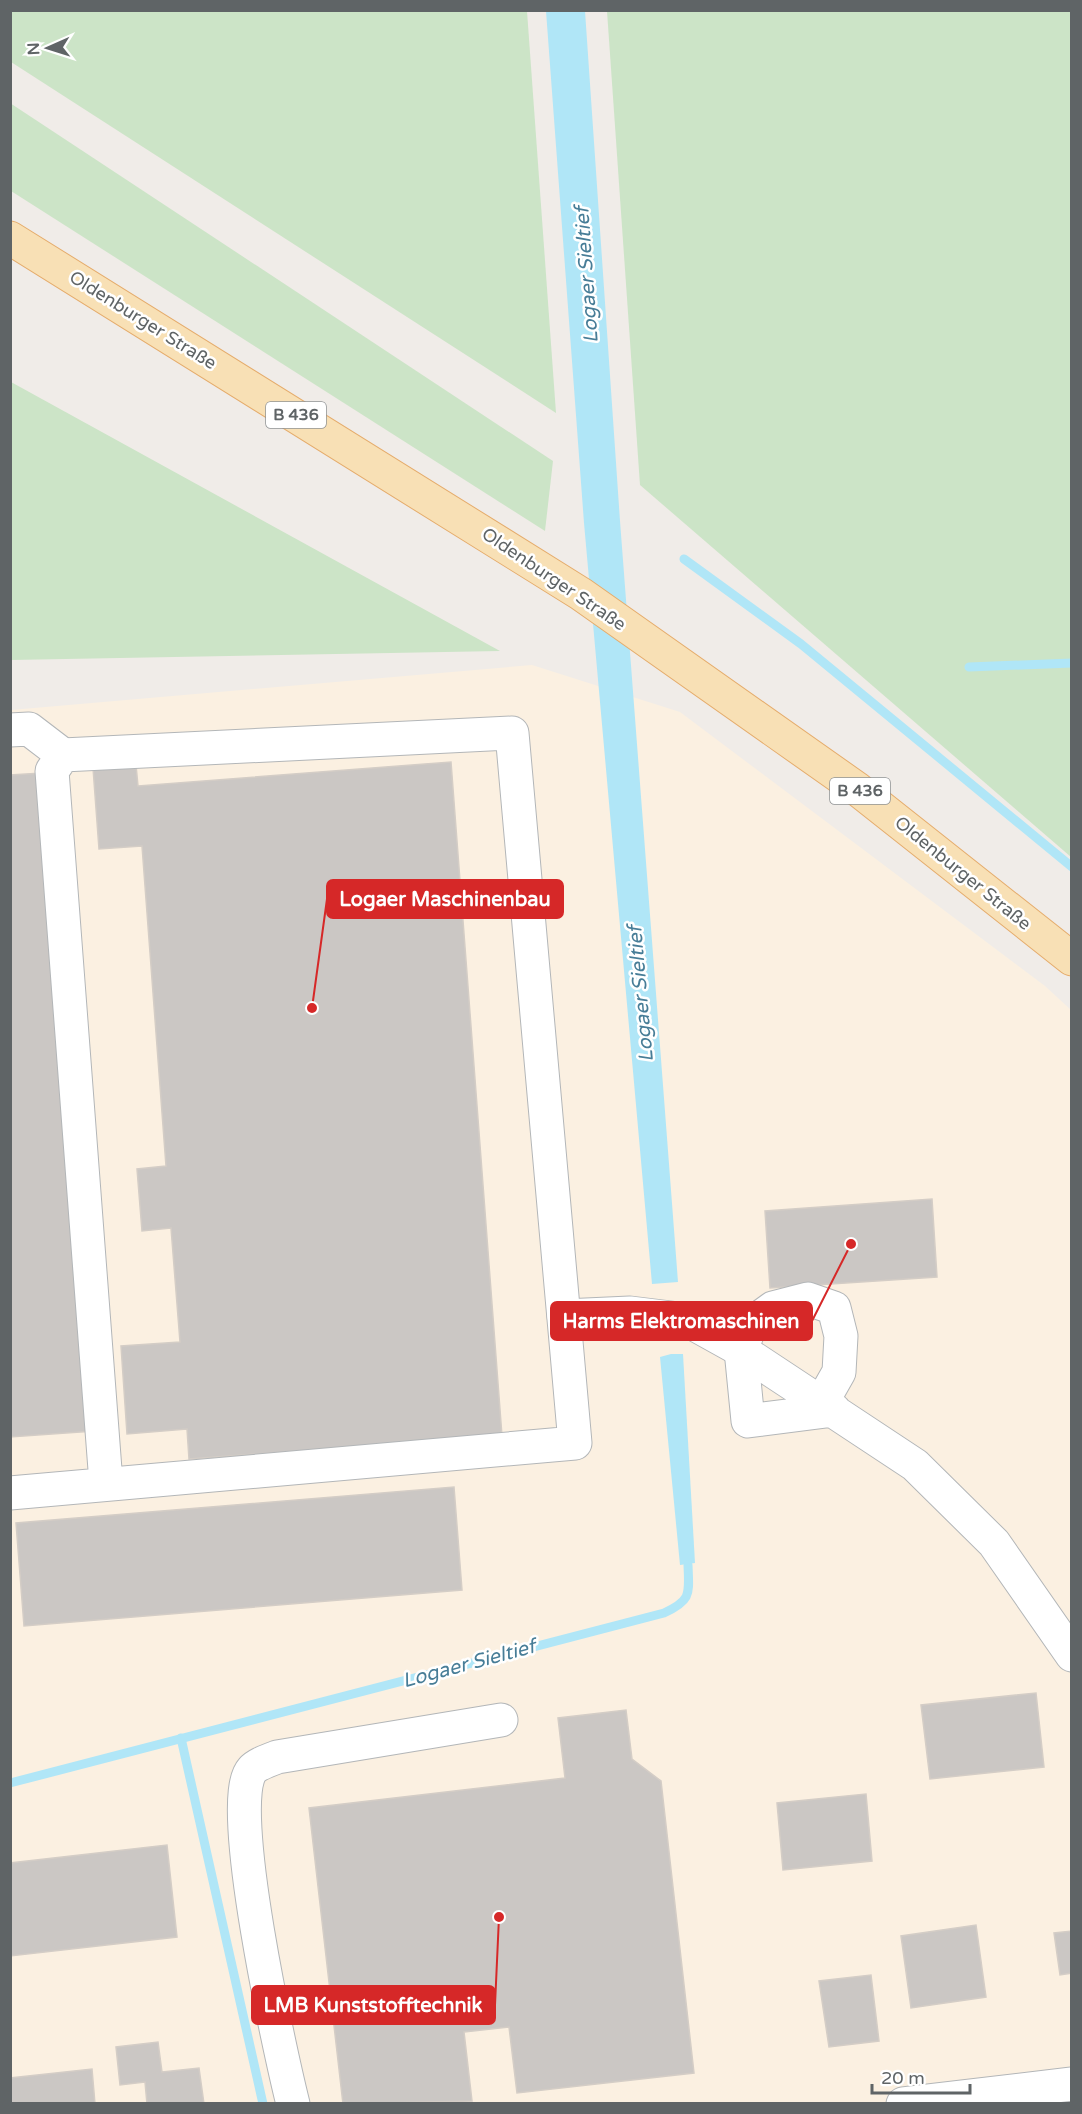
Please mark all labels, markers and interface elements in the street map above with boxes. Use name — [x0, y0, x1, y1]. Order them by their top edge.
north arrow — [18, 18, 78, 78]
text: N — [24, 42, 44, 56]
water label: Logaer Sieltief — [570, 202, 604, 344]
street label: Oldenburger Straße — [65, 266, 221, 374]
road number: B 436 — [266, 402, 326, 428]
street label: Oldenburger Straße — [478, 523, 630, 635]
road number: B 436 — [830, 778, 890, 804]
street label: Oldenburger Straße — [890, 811, 1036, 935]
callout: Logaer Maschinenbau — [327, 880, 563, 918]
text: Logaer Maschinenbau — [339, 888, 551, 912]
water label: Logaer Sieltief — [623, 921, 659, 1063]
callout: Harms Elektromaschinen — [551, 1302, 812, 1340]
text: Harms Elektromaschinen — [563, 1310, 799, 1334]
water label: Logaer Sieltief — [400, 1634, 542, 1693]
callout: LMB Kunststofftechnik — [252, 1986, 495, 2024]
text: LMB Kunststofftechnik — [264, 1994, 483, 2018]
scale bar — [872, 2057, 970, 2095]
text: 20 m — [881, 2067, 925, 2089]

